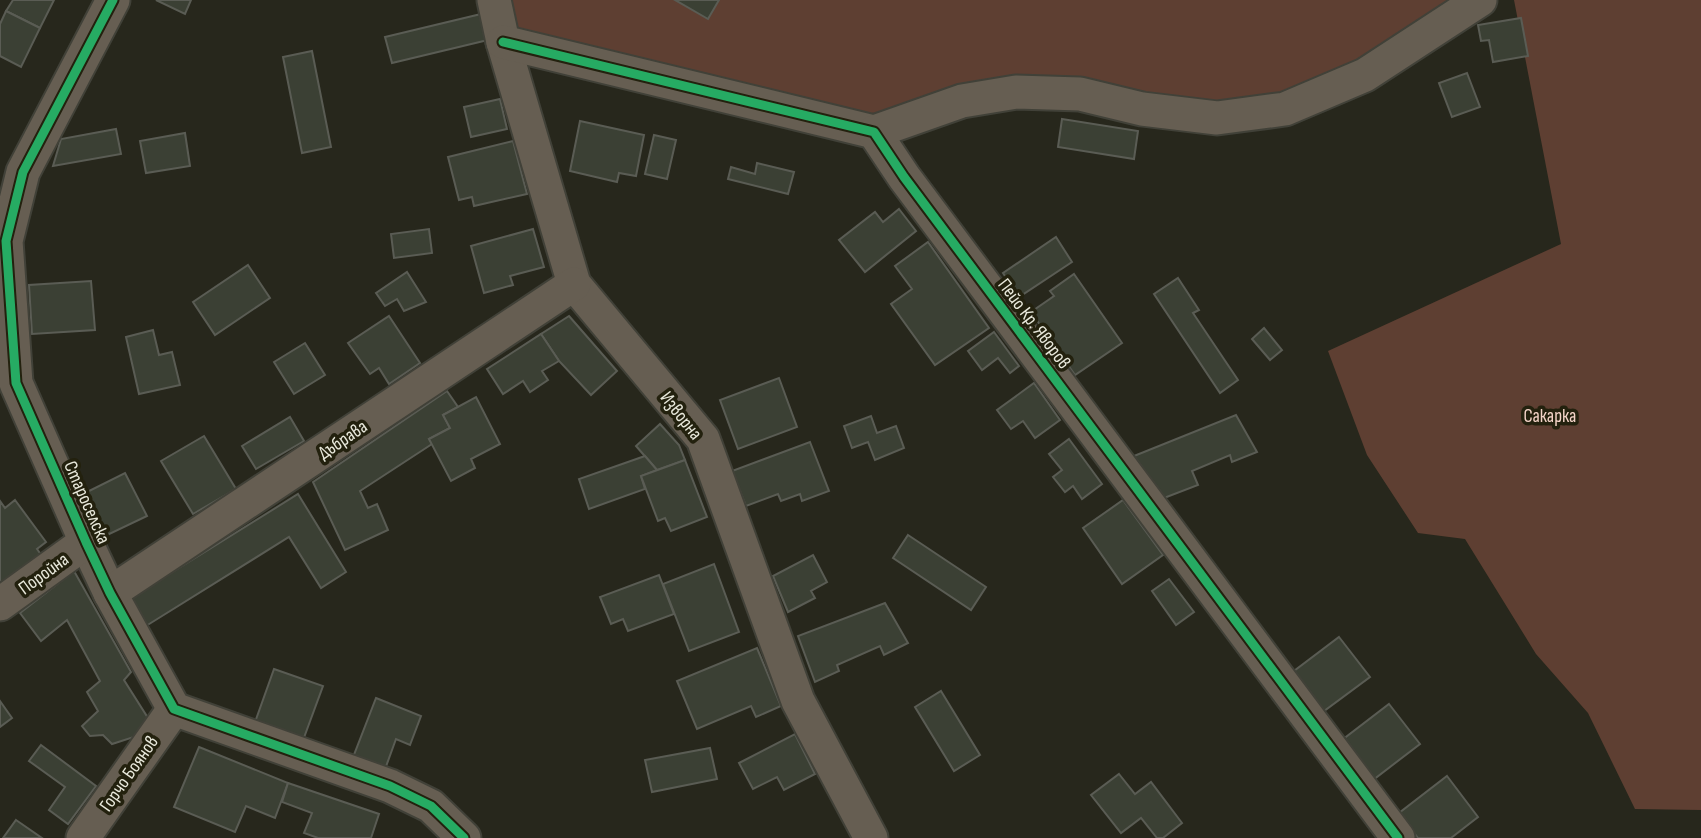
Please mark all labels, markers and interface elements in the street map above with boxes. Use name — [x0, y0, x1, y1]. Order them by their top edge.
street label: Пейо Кр. Яворов — [992, 274, 1075, 374]
street label: Изворна — [655, 387, 707, 445]
park label: Сакарка — [1524, 405, 1576, 428]
street label: Дъбрава — [314, 415, 372, 465]
street label: Староселска — [58, 458, 115, 548]
street label: Поройна — [14, 548, 73, 600]
street label: Горчо Боянов — [95, 731, 164, 816]

